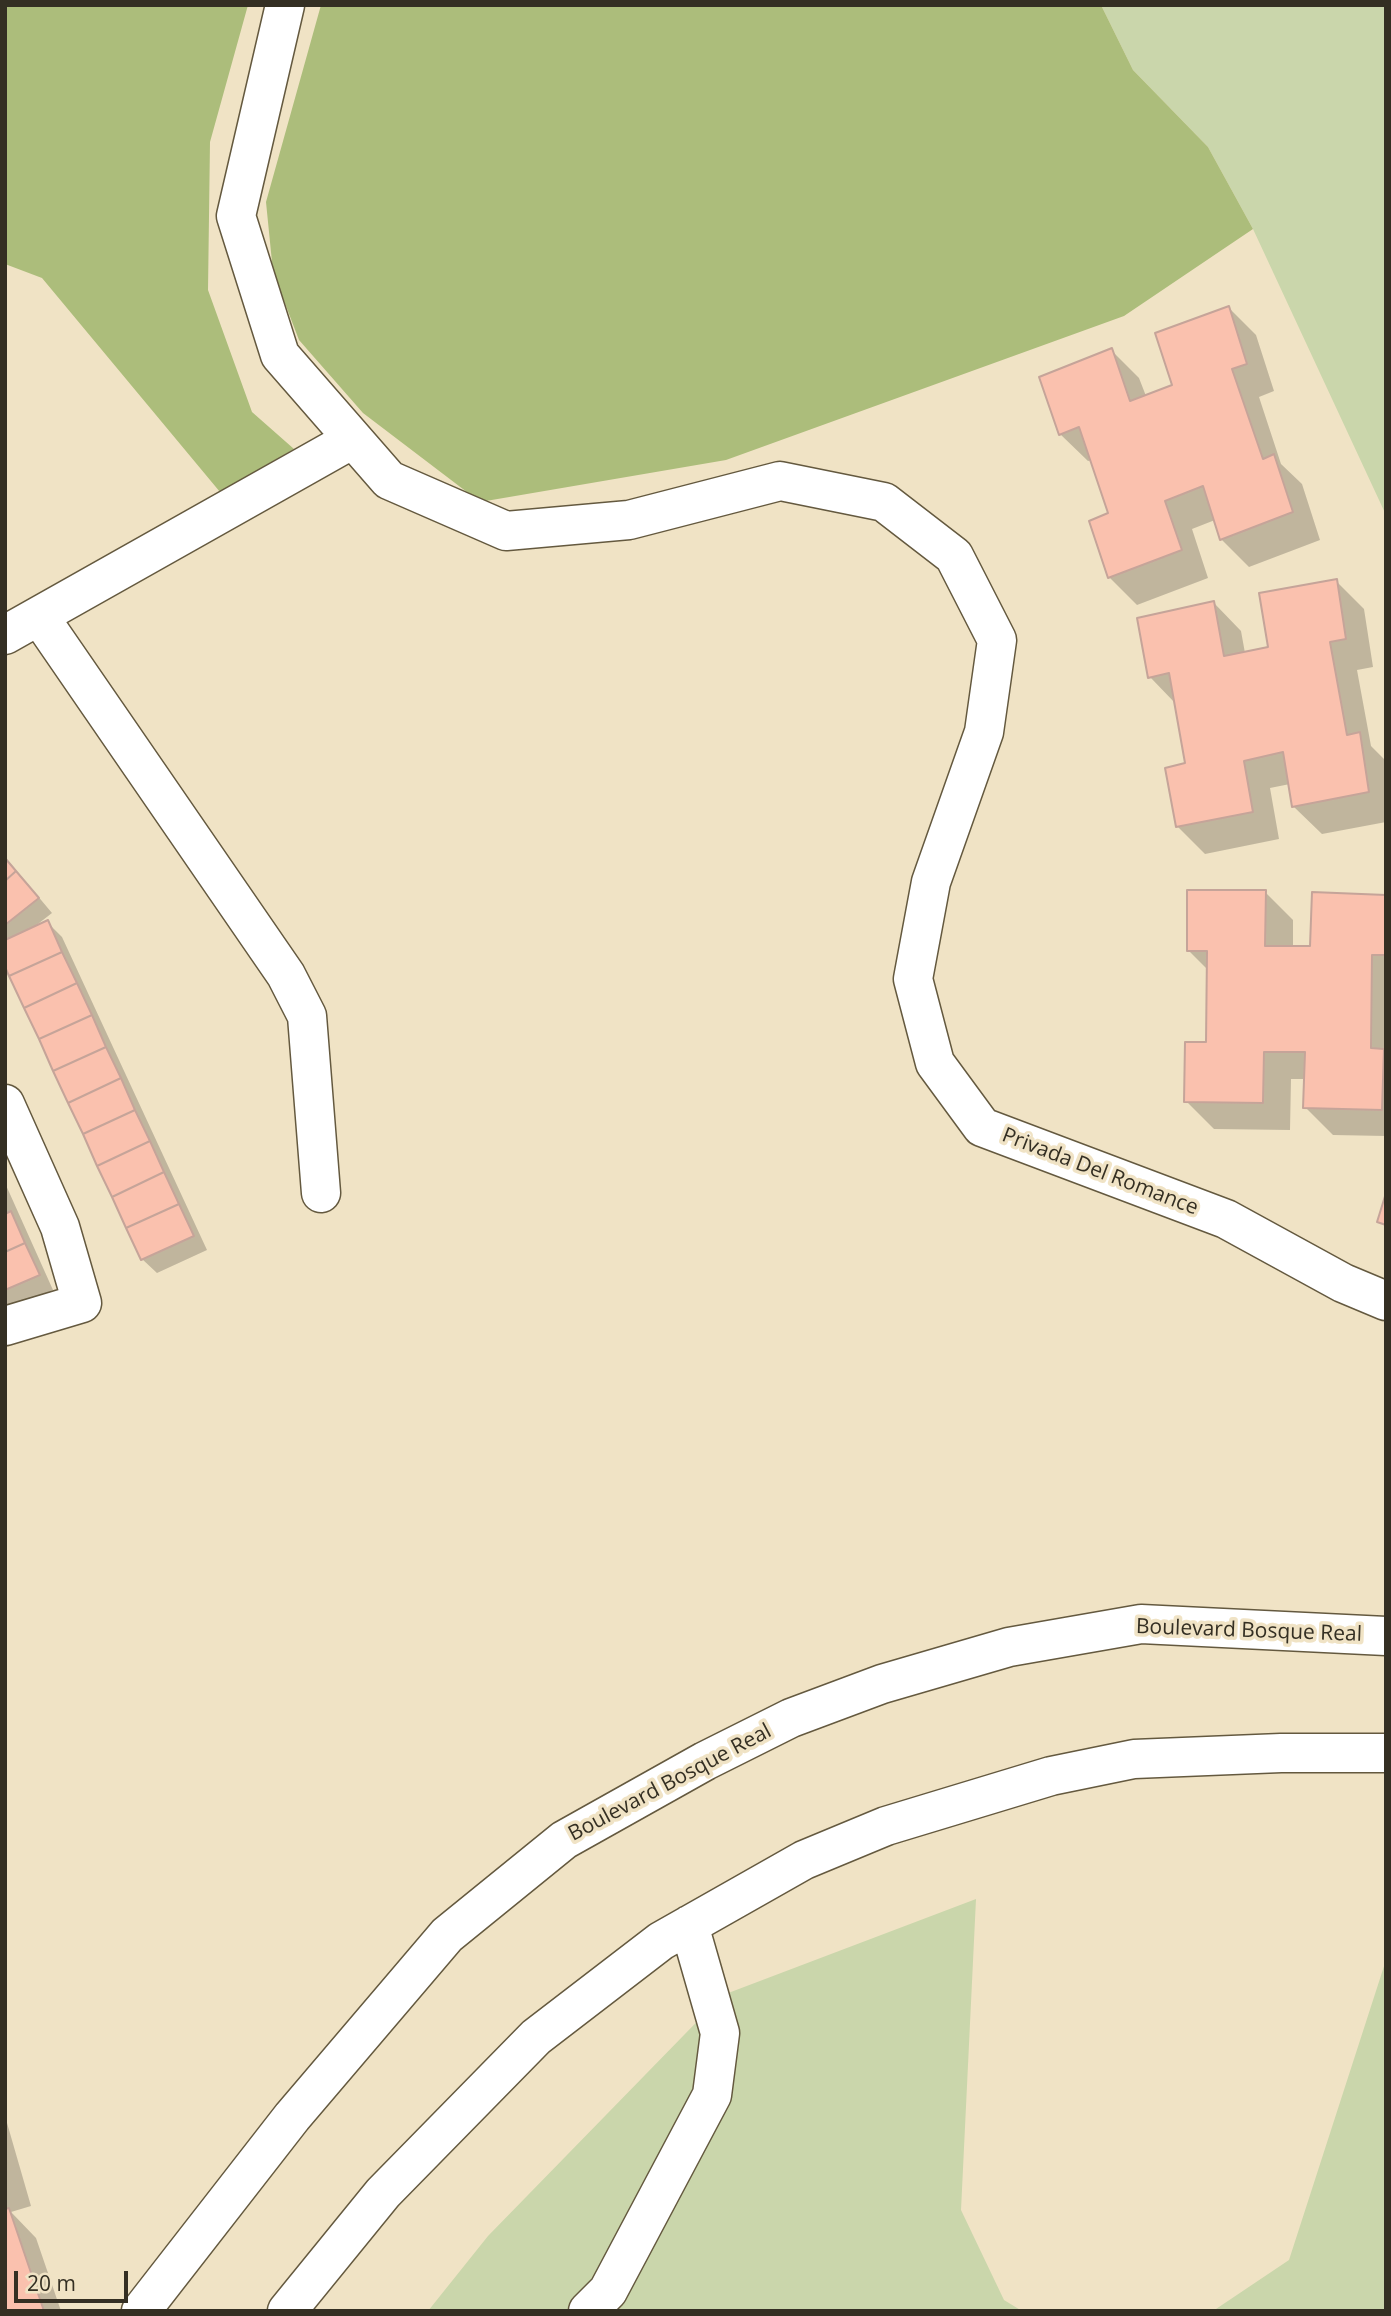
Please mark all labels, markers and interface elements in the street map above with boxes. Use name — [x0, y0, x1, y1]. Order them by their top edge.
street label: Privada Del Romance — [998, 1123, 1202, 1221]
street label: Boulevard Bosque Real — [1136, 1614, 1362, 1648]
street label: Boulevard Bosque Real — [564, 1719, 776, 1847]
scale bar — [18, 2256, 131, 2300]
text: 20 m — [27, 2269, 76, 2297]

